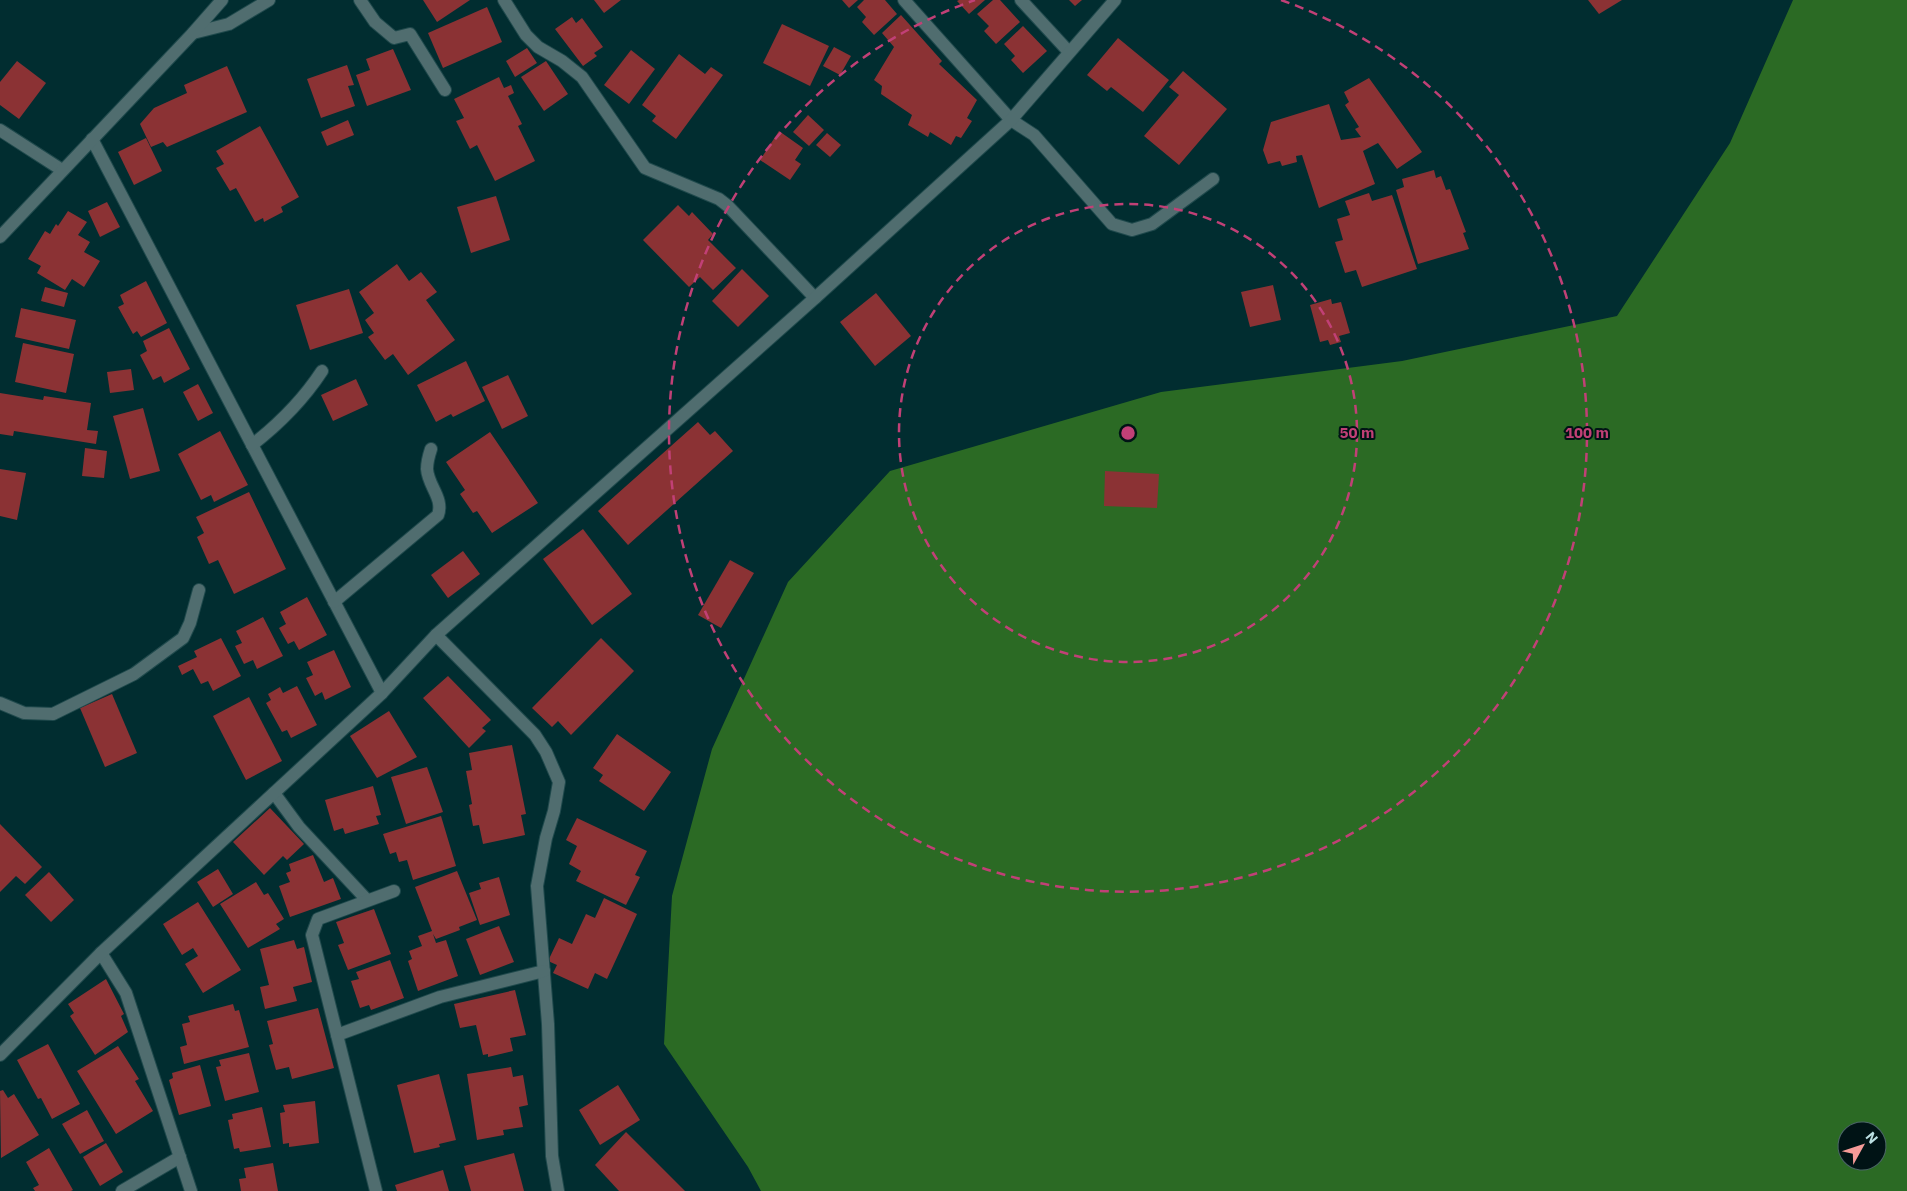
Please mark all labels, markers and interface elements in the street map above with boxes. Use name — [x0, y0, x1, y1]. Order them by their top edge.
text: 50 m — [1340, 423, 1374, 442]
text: 100 m — [1565, 423, 1609, 442]
centre of rings — [1119, 424, 1137, 442]
north arrow — [1837, 1121, 1887, 1171]
text: N — [1862, 1128, 1882, 1147]

